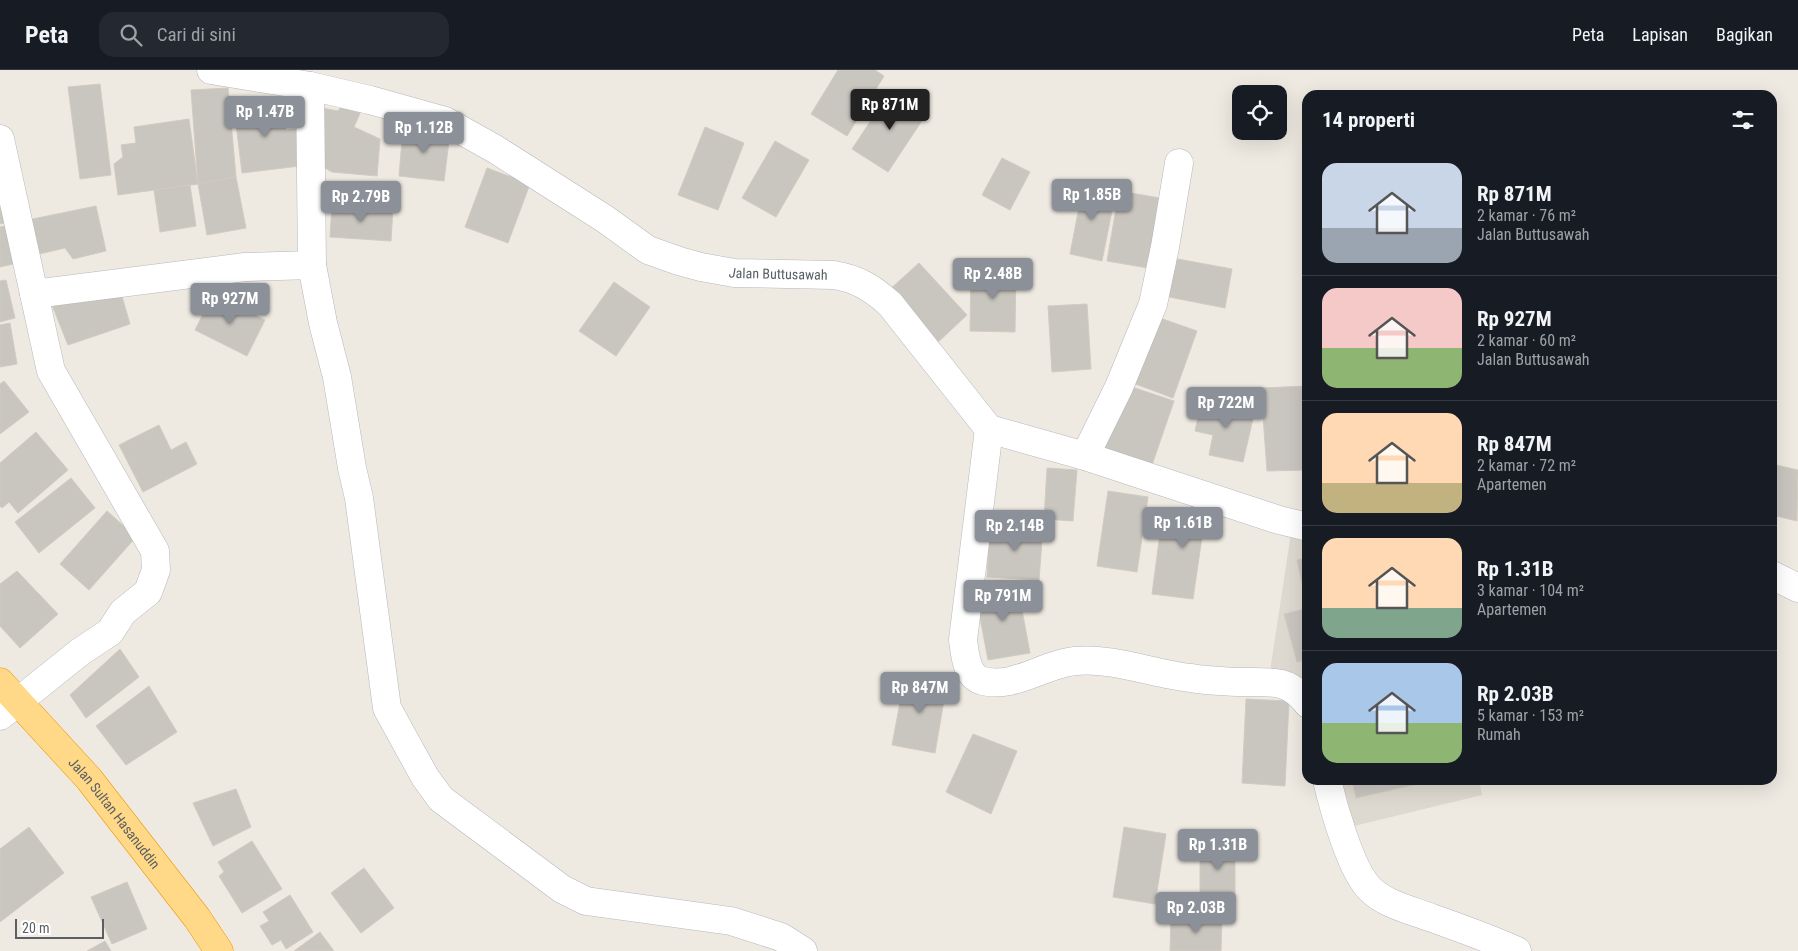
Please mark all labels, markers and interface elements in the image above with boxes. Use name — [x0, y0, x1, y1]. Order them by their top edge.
search box — [99, 12, 449, 57]
text: Peta — [25, 21, 69, 49]
icon: search — [117, 21, 145, 49]
text: Cari di sini — [157, 23, 236, 46]
text: Peta — [1572, 24, 1604, 45]
text: Lapisan — [1632, 24, 1688, 45]
text: Bagikan — [1716, 24, 1773, 45]
map controls — [1232, 85, 1287, 140]
button: locate — [1232, 85, 1287, 140]
pin: Rp 871M — [844, 88, 936, 131]
text: Rp 871M — [862, 95, 918, 114]
pin: Rp 1.47B — [213, 96, 317, 138]
text: Rp 1.47B — [236, 102, 294, 121]
icon: filters — [1729, 106, 1757, 134]
text: 14 properti — [1322, 108, 1415, 132]
pin: Rp 1.12B — [372, 112, 476, 154]
text: Rp 1.12B — [395, 118, 453, 137]
pin: Rp 1.85B — [1040, 178, 1144, 221]
pin: Rp 2.79B — [309, 180, 413, 223]
text: Rp 871M — [1477, 182, 1552, 206]
icon: home — [1362, 183, 1422, 243]
text: Rp 1.85B — [1063, 185, 1121, 204]
text: Rp 2.79B — [332, 187, 390, 206]
text: 2 kamar · 76 m² — [1477, 206, 1576, 225]
text: Jalan Buttusawah — [1477, 225, 1590, 244]
pin: Rp 2.48B — [941, 258, 1045, 300]
street label: Jalan Buttusawah — [728, 264, 828, 283]
text: Rp 2.48B — [964, 264, 1022, 283]
pin: Rp 927M — [184, 282, 276, 325]
text: Rp 927M — [202, 289, 258, 308]
text: Rp 927M — [1477, 307, 1552, 331]
icon: home — [1362, 308, 1422, 368]
text: 2 kamar · 60 m² — [1477, 331, 1576, 350]
text: Jalan Buttusawah — [1477, 350, 1590, 369]
pin: Rp 722M — [1180, 386, 1272, 429]
text: Rp 722M — [1198, 393, 1254, 412]
text: Rp 847M — [1477, 432, 1552, 456]
icon: home — [1362, 433, 1422, 493]
text: 2 kamar · 72 m² — [1477, 456, 1576, 475]
text: Apartemen — [1477, 475, 1547, 494]
pin: Rp 1.61B — [1131, 506, 1235, 549]
pin: Rp 2.14B — [963, 510, 1067, 552]
text: Rp 1.61B — [1154, 513, 1212, 532]
text: Rp 2.14B — [986, 516, 1044, 535]
text: Rp 1.31B — [1477, 557, 1554, 581]
icon: home — [1362, 558, 1422, 618]
pin: Rp 791M — [957, 580, 1049, 622]
text: 3 kamar · 104 m² — [1477, 581, 1584, 600]
text: Rp 791M — [975, 586, 1031, 605]
text: Apartemen — [1477, 600, 1547, 619]
pin: Rp 847M — [874, 672, 966, 714]
text: Rp 847M — [892, 678, 948, 697]
text: Rp 2.03B — [1477, 682, 1554, 706]
icon: home — [1362, 683, 1422, 743]
text: 5 kamar · 153 m² — [1477, 706, 1584, 725]
text: Rumah — [1477, 725, 1521, 744]
street label: Jalan Sultan Hasanuddin — [65, 754, 164, 872]
pin: Rp 1.31B — [1166, 828, 1270, 871]
text: Rp 1.31B — [1189, 835, 1247, 854]
pin: Rp 2.03B — [1144, 892, 1248, 934]
text: Rp 2.03B — [1167, 898, 1225, 917]
scale bar — [15, 916, 104, 939]
text: 20 m — [22, 920, 50, 936]

